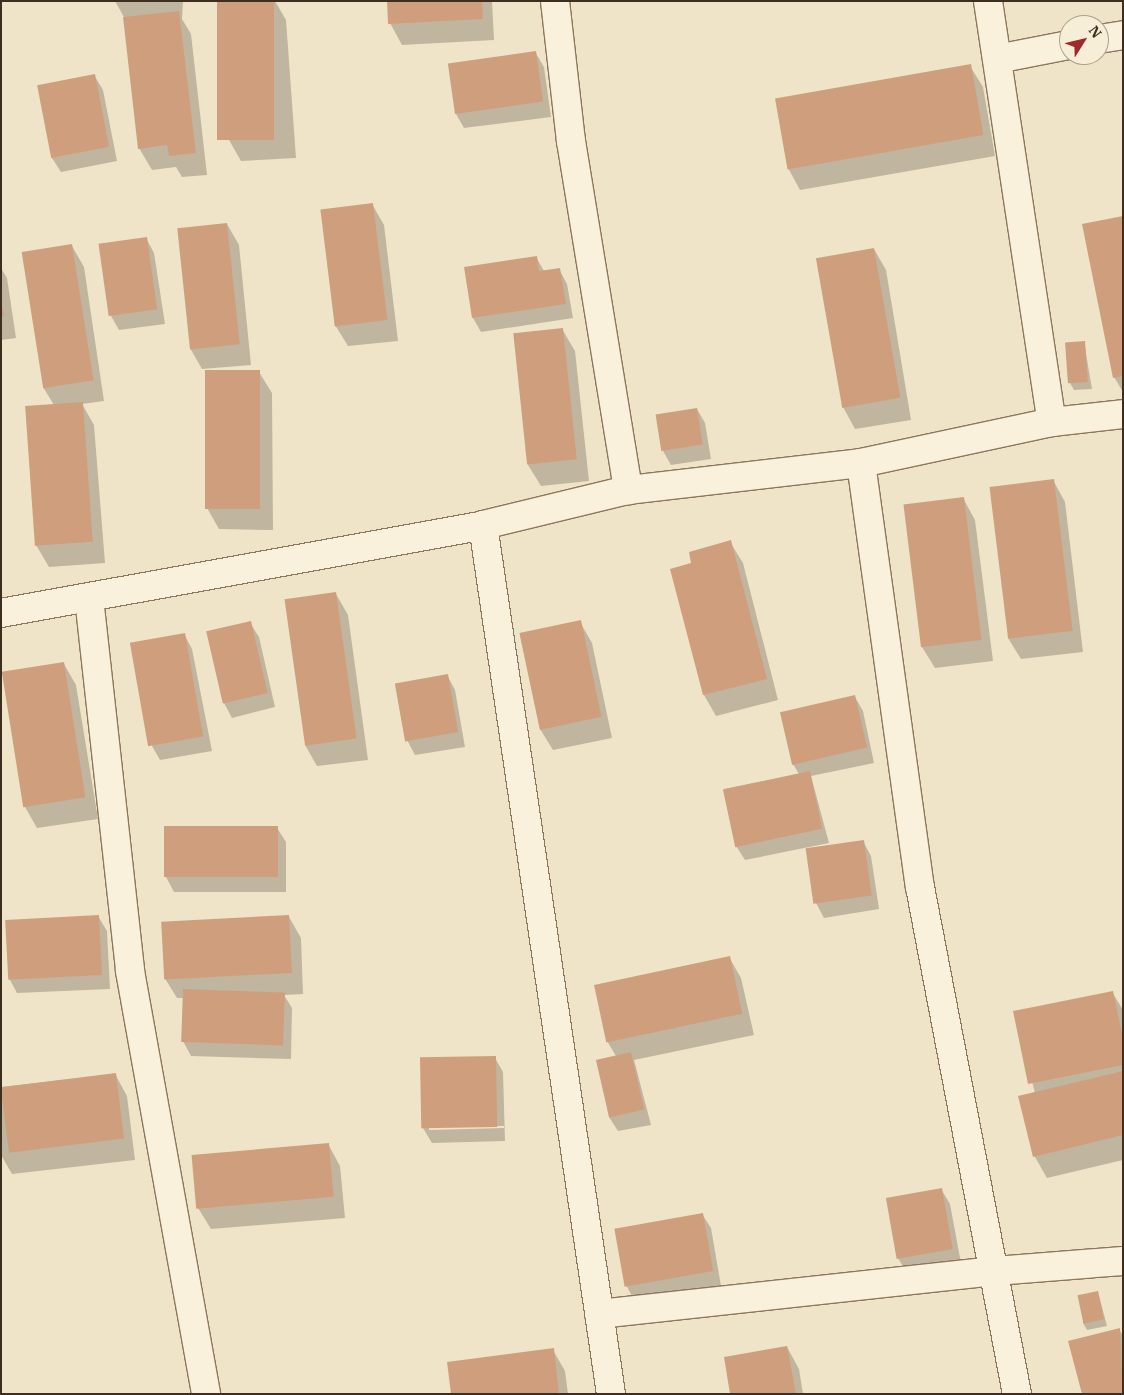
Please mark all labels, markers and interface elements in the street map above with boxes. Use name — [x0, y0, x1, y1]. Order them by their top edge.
north arrow — [1059, 15, 1109, 65]
text: N — [1085, 22, 1106, 42]

